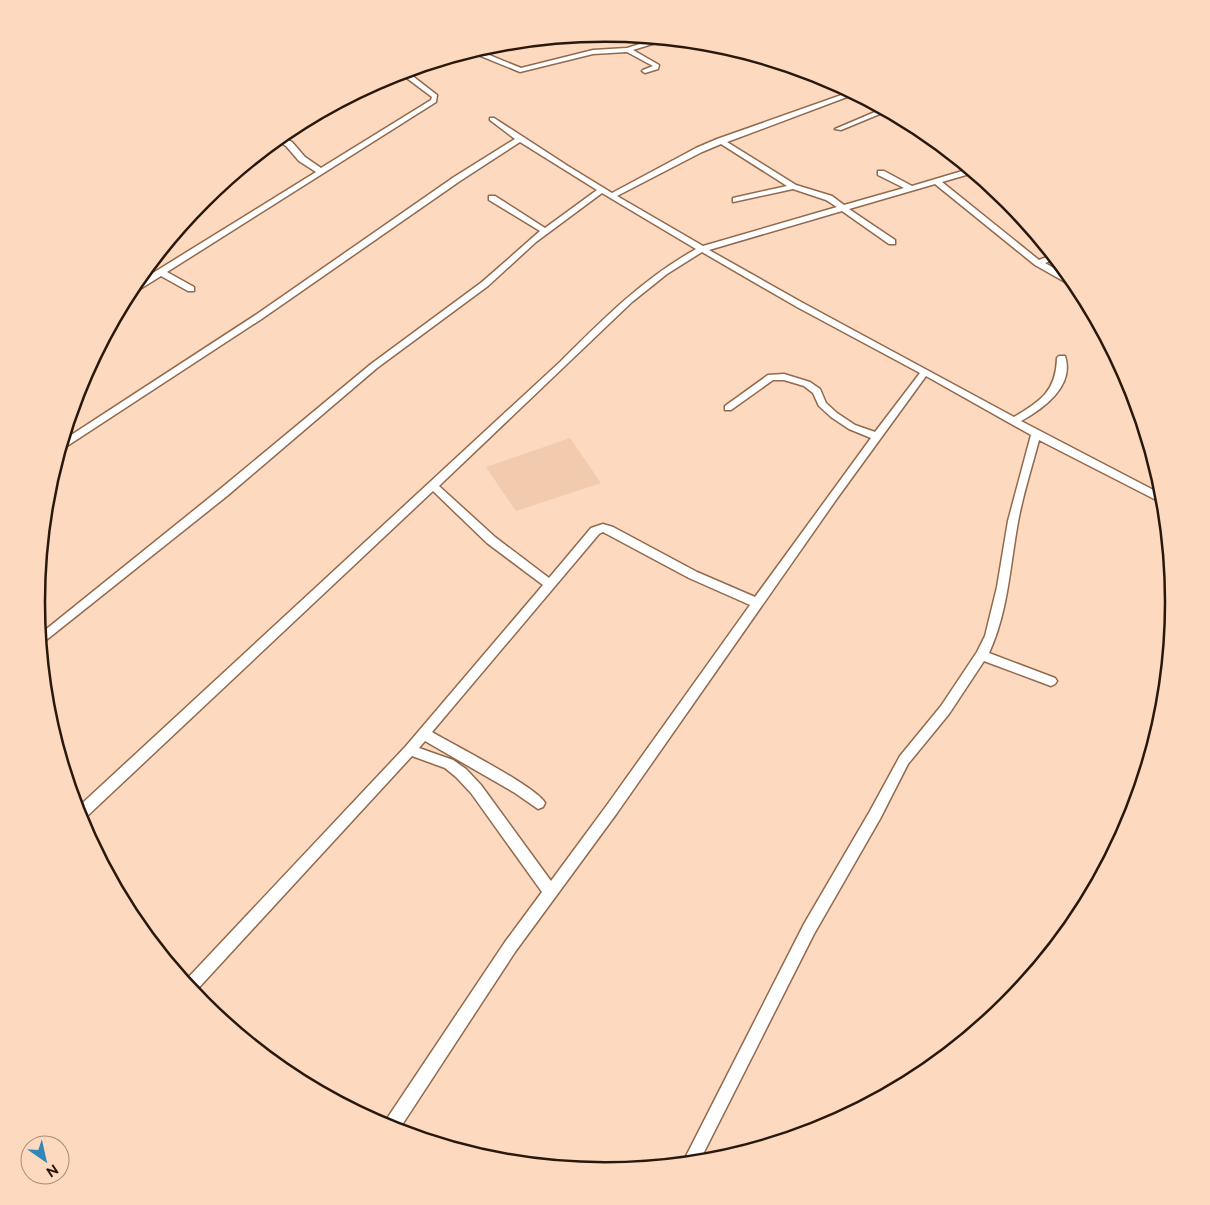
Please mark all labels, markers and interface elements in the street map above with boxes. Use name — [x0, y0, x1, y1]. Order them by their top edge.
north arrow — [20, 1135, 70, 1185]
text: N — [43, 1161, 61, 1180]

